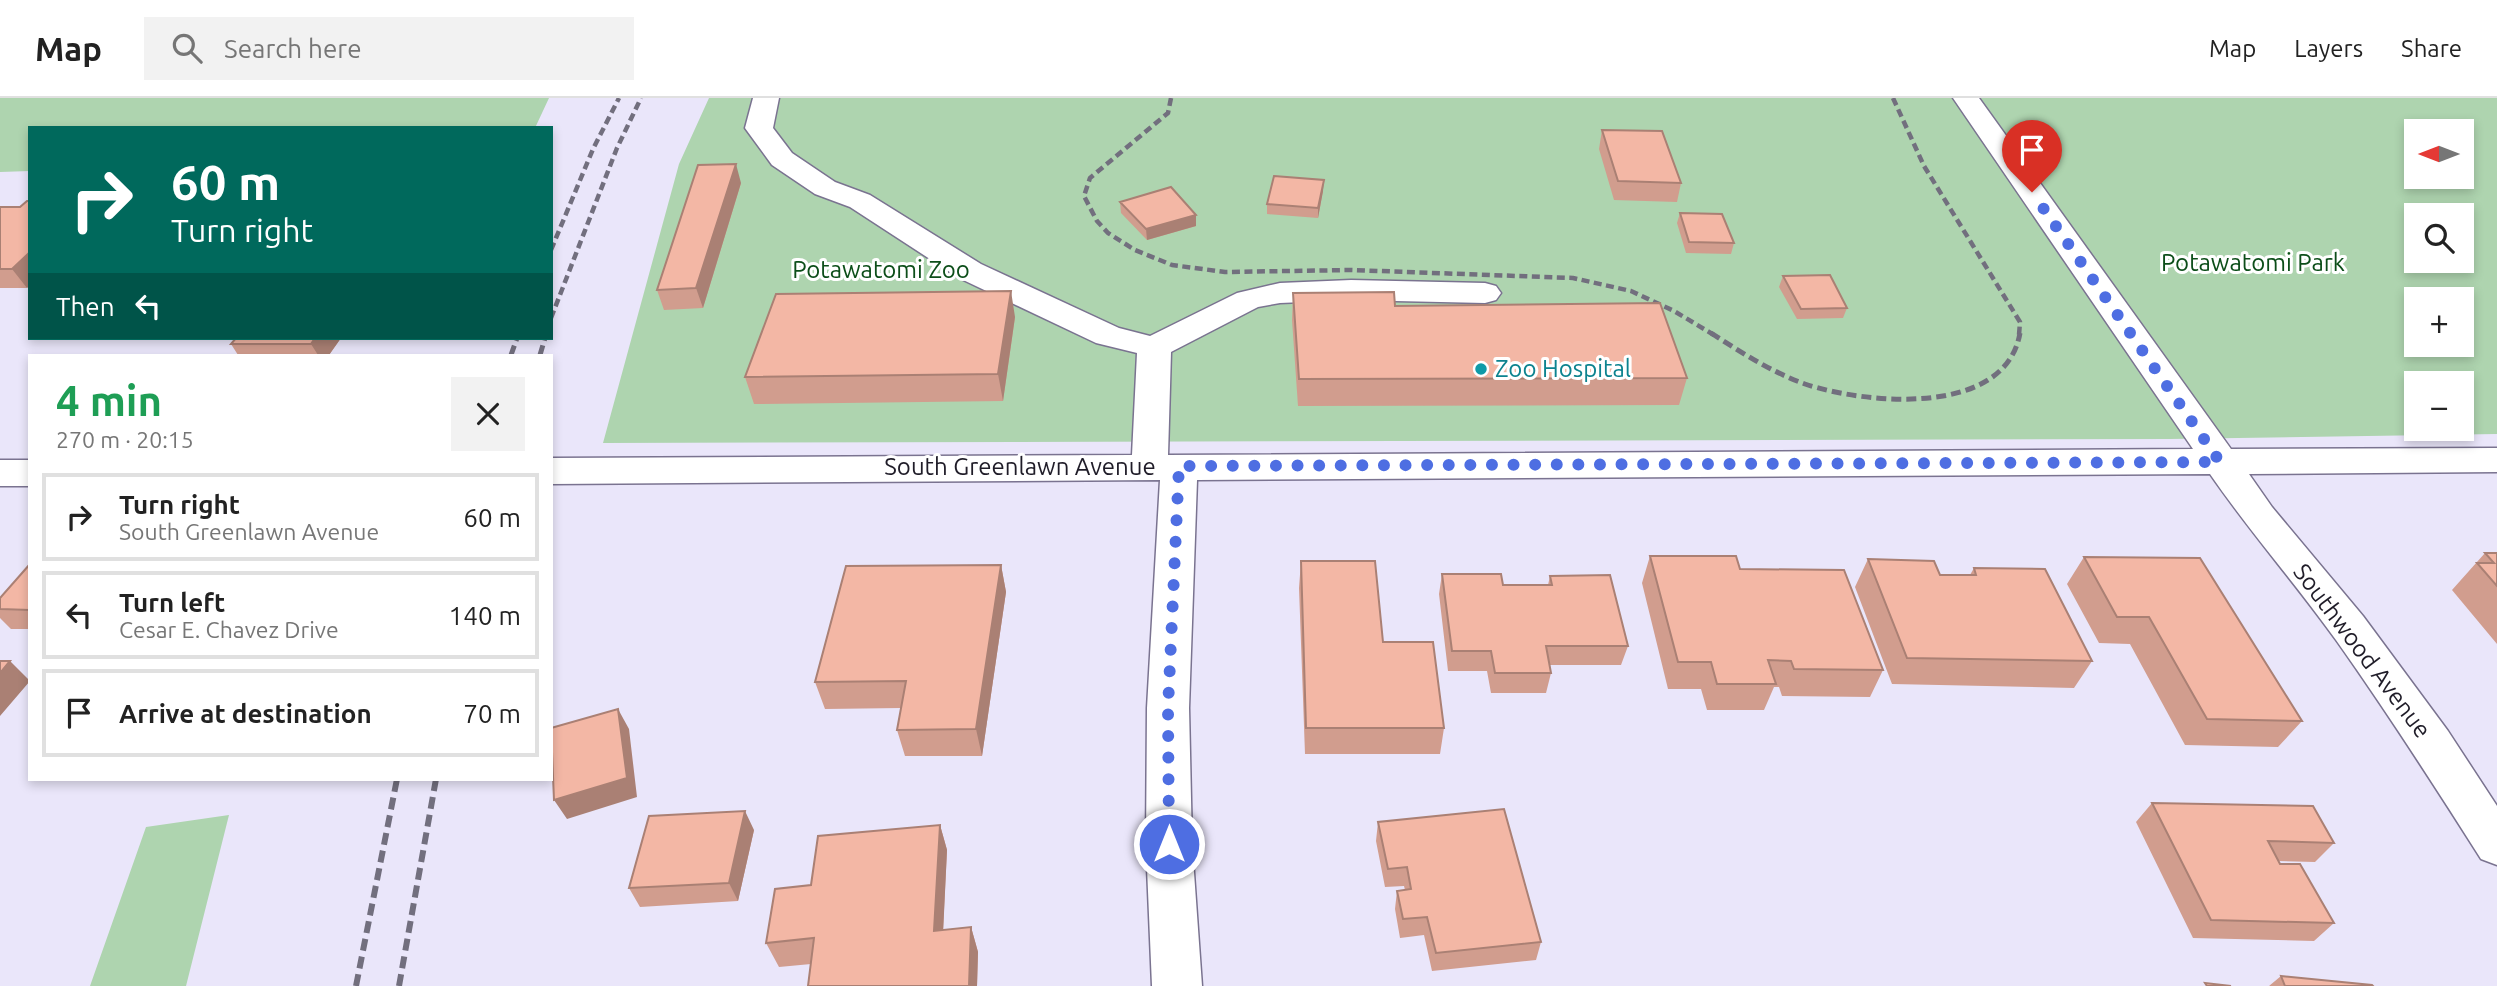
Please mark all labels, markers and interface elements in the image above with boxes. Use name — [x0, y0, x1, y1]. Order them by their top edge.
search box — [144, 17, 634, 80]
icon: search — [168, 29, 206, 67]
text: Map — [35, 30, 102, 67]
text: Search here — [224, 34, 362, 63]
text: Map — [2209, 35, 2256, 62]
text: Layers — [2294, 35, 2363, 62]
text: Share — [2401, 35, 2462, 62]
north arrow — [2404, 119, 2474, 189]
map controls — [2404, 119, 2474, 441]
pin — [2002, 120, 2062, 192]
icon: arrive — [2013, 131, 2051, 169]
icon: right — [56, 154, 147, 245]
text: 60 m — [171, 154, 280, 209]
button: search — [2404, 203, 2474, 273]
text: Turn right — [171, 212, 313, 248]
park label: Potawatomi Park — [2161, 249, 2345, 276]
park label: Potawatomi Zoo — [792, 256, 970, 283]
icon: left — [129, 287, 167, 325]
button: + — [2404, 287, 2474, 357]
text: Then — [56, 292, 115, 321]
place label: Zoo Hospital — [1495, 355, 1631, 382]
marker: Zoo Hospital — [1473, 361, 1489, 377]
button: − — [2404, 371, 2474, 441]
text: 4 min — [56, 377, 162, 424]
button: close — [451, 377, 525, 451]
text: 270 m · 20:15 — [56, 427, 194, 452]
street label: South Greenlawn Avenue — [884, 453, 1156, 480]
text: Turn right — [119, 490, 240, 519]
icon: right — [60, 498, 98, 536]
text: 60 m — [463, 503, 521, 532]
text: South Greenlawn Avenue — [119, 519, 379, 544]
street label: Southwood Avenue — [2288, 559, 2437, 743]
text: Turn left — [119, 588, 225, 617]
icon: left — [60, 596, 98, 634]
text: 140 m — [449, 601, 521, 630]
text: Cesar E. Chavez Drive — [119, 617, 339, 642]
icon: arrive — [60, 694, 98, 732]
text: Arrive at destination — [119, 699, 372, 728]
text: 70 m — [463, 699, 521, 728]
position arrow — [1132, 807, 1206, 881]

